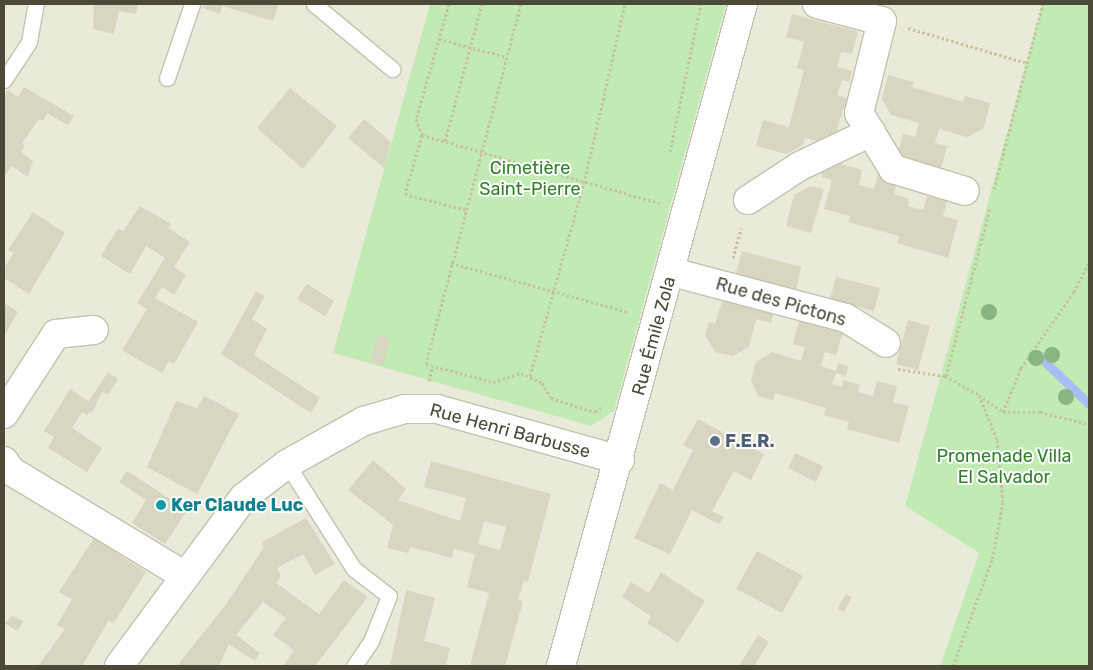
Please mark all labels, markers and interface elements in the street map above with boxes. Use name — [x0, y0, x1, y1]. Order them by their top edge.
park label: Cimetière Saint-Pierre — [479, 158, 581, 200]
street label: Rue des Pictons — [713, 273, 849, 331]
street label: Rue Émile Zola — [628, 274, 680, 398]
street label: Rue Henri Barbusse — [427, 399, 593, 463]
place label: F.E.R. — [725, 430, 775, 452]
marker: F.E.R. — [709, 435, 721, 447]
park label: Promenade Villa El Salvador — [936, 446, 1072, 488]
place label: Ker Claude Luc — [171, 494, 304, 516]
marker: Ker Claude Luc — [155, 499, 167, 511]

